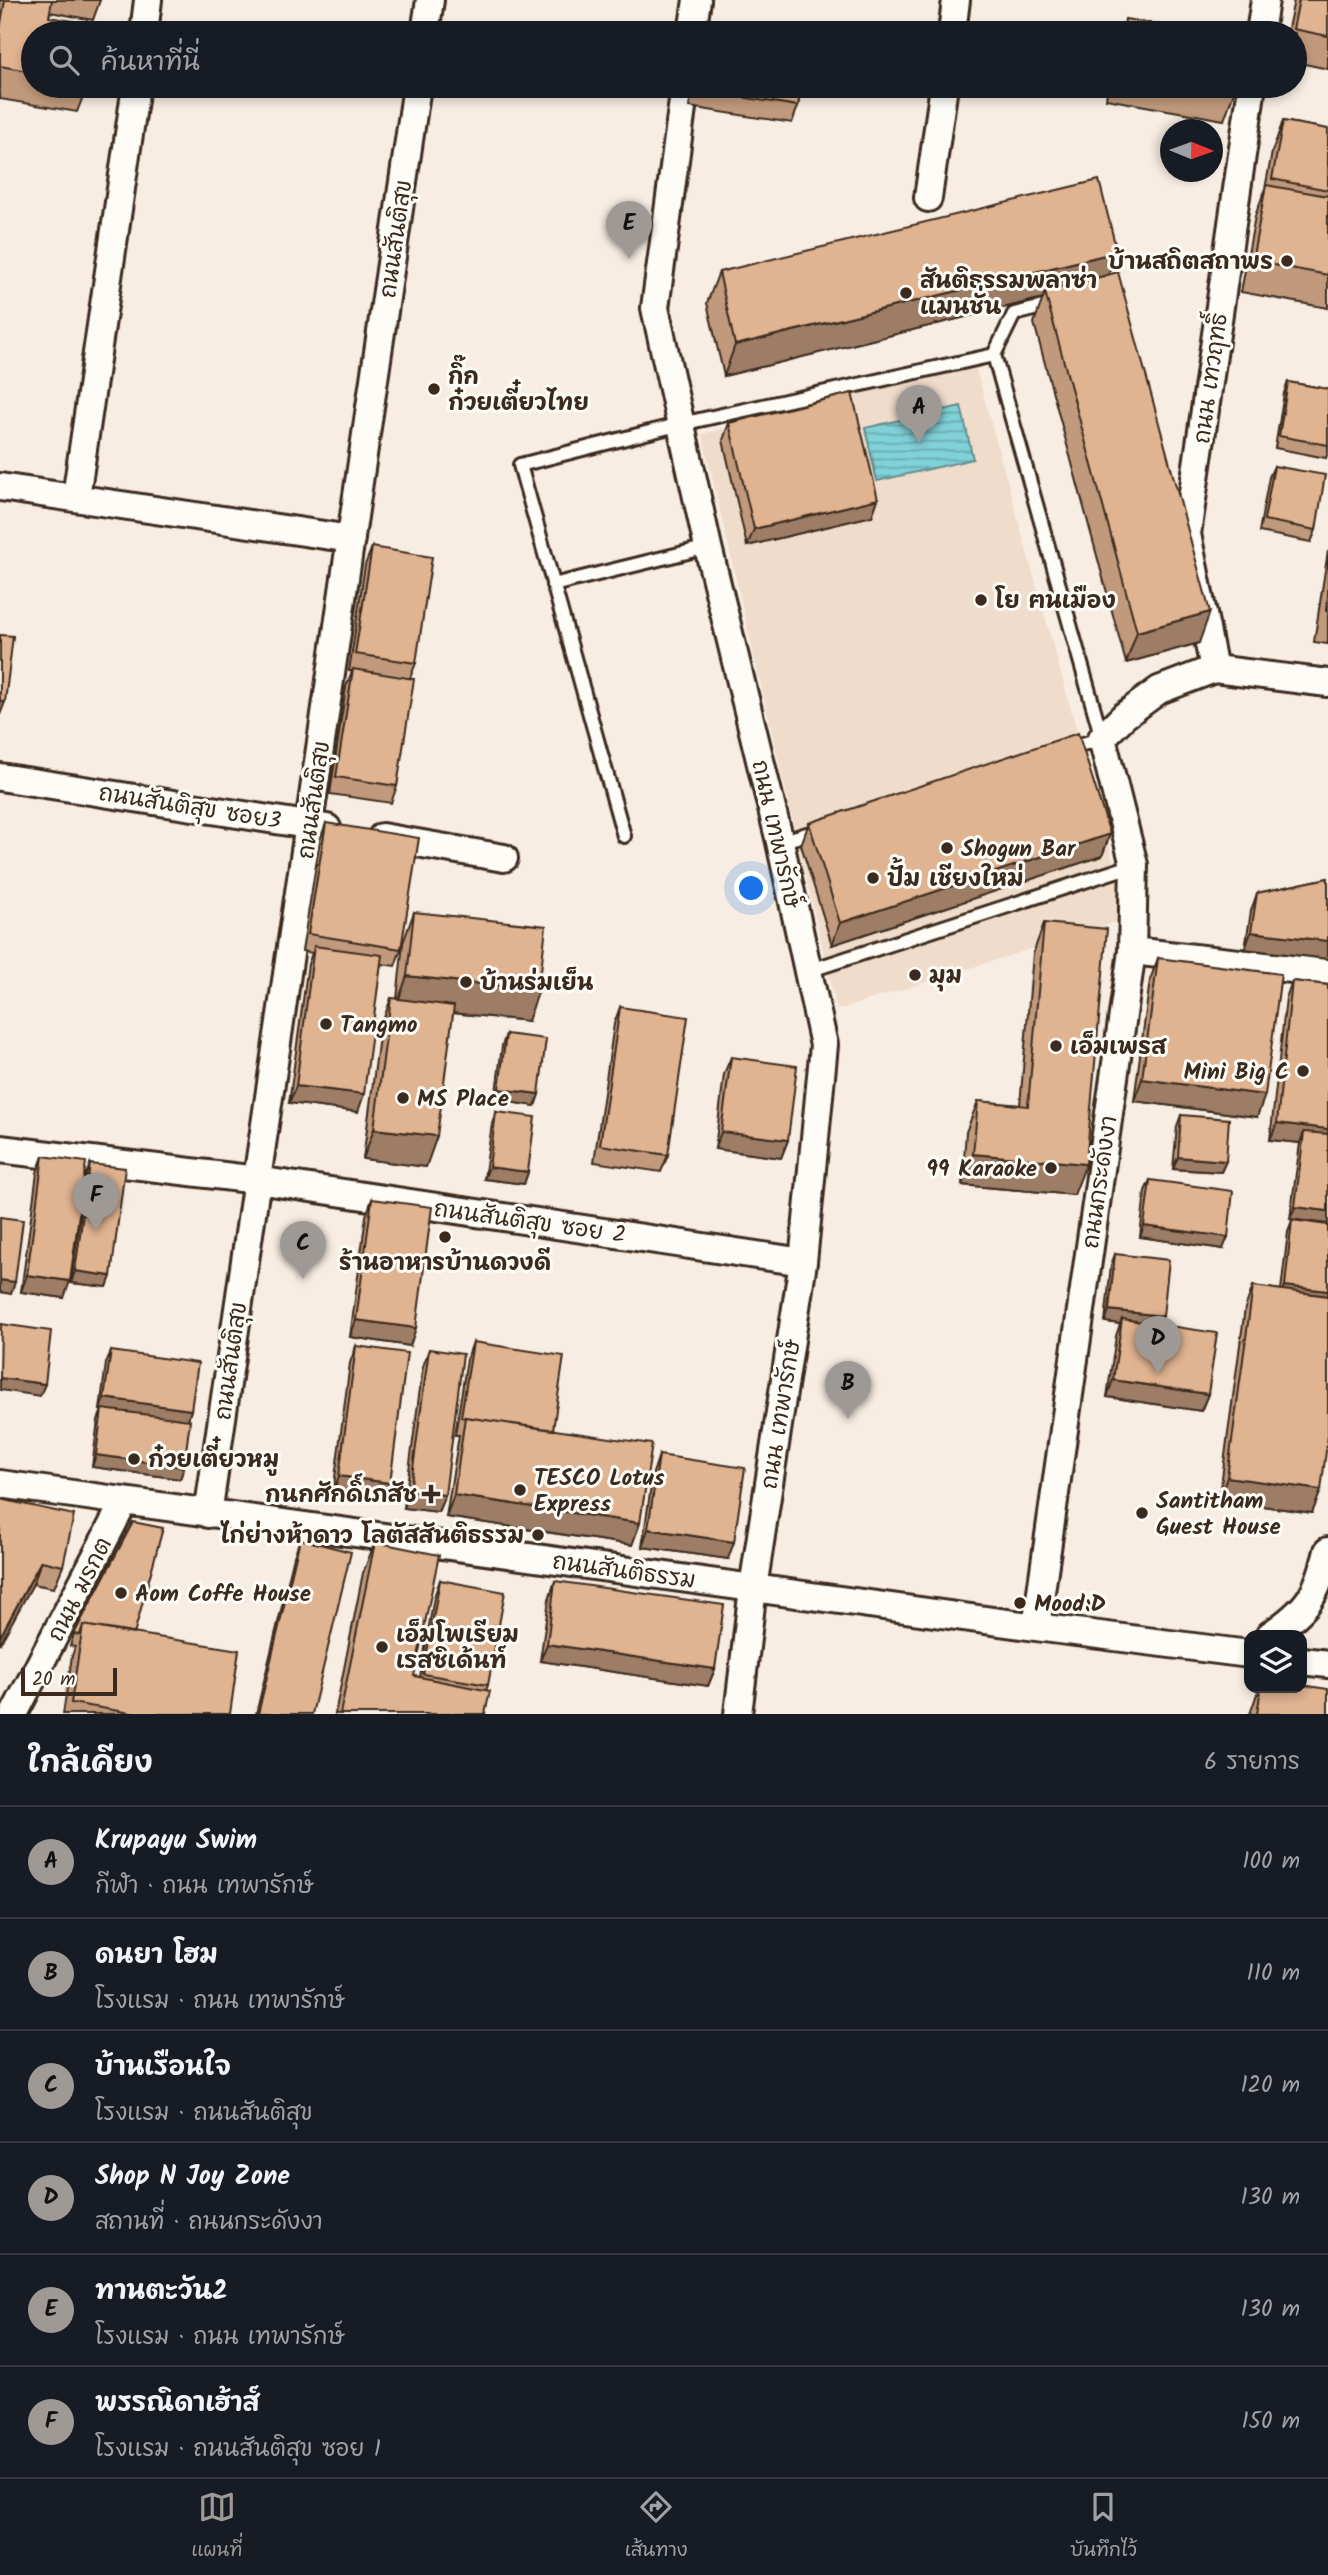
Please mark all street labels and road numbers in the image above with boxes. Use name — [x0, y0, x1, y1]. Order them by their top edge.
street label: ถนนสันติสุข — [371, 178, 423, 301]
street label: ถนน เทวฤทธิ์ — [1179, 310, 1239, 446]
street label: ถนนสันติสุข — [289, 739, 341, 862]
street label: ถนน เทพารักษ์ — [740, 757, 810, 913]
street label: ถนนสันติสุข ซอย3 — [96, 776, 284, 840]
street label: ถนนกระดังงา — [1074, 1113, 1128, 1251]
street label: ถนนสันติสุข ซอย 2 — [431, 1192, 628, 1254]
street label: ถนนสันติสุข — [206, 1300, 258, 1423]
street label: ถนน เทพารักษ์ — [752, 1336, 812, 1492]
street label: ถนน มรกต — [39, 1531, 122, 1648]
street label: ถนนสันติธรรม — [550, 1544, 698, 1600]

